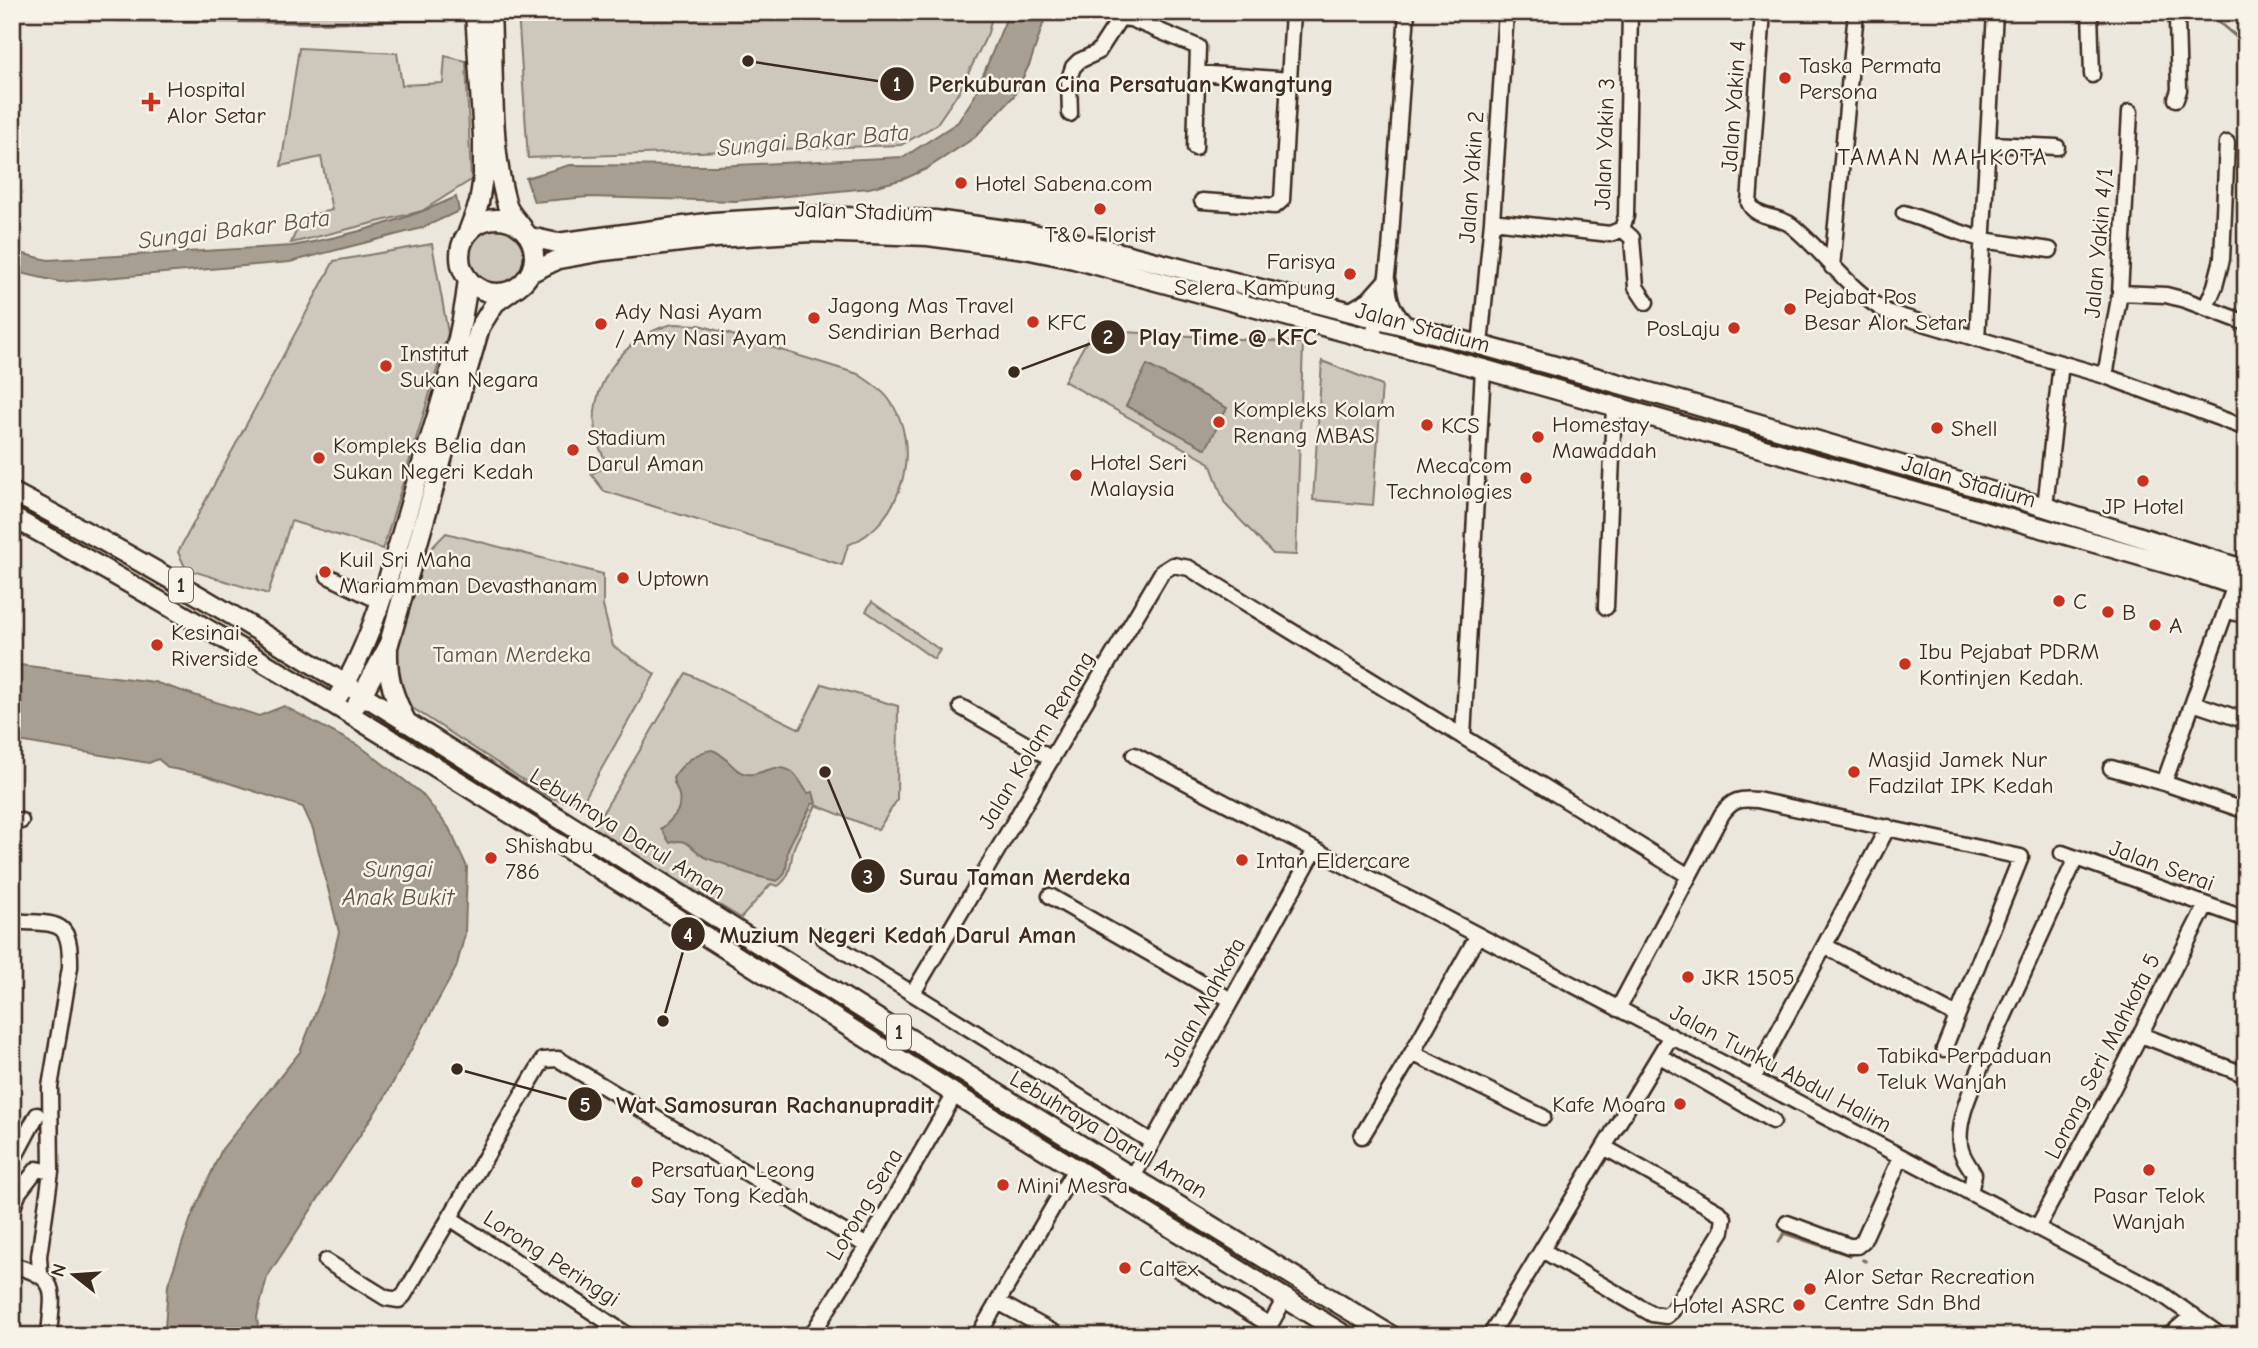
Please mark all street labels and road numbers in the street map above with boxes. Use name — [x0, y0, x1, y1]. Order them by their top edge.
street label: Jalan Yakin 4 — [1715, 39, 1752, 173]
street label: Jalan Yakin 3 — [1589, 77, 1620, 211]
street label: Jalan Yakin 2 — [1453, 110, 1490, 244]
street label: Jalan Yakin 4/1 — [2078, 167, 2119, 319]
street label: Jalan Stadium — [794, 196, 934, 227]
street label: Jalan Stadium — [1353, 297, 1493, 358]
street label: Jalan Stadium — [1899, 449, 2039, 514]
road number: 1 — [169, 568, 193, 602]
street label: Jalan Kolam Renang — [973, 646, 1100, 834]
street label: Lebuhraya Darul Aman — [525, 762, 731, 905]
street label: Jalan Serai — [2106, 834, 2218, 897]
street label: Jalan Mahkota — [1158, 933, 1251, 1072]
street label: Lorong Seri Mahkota 5 — [2039, 949, 2166, 1164]
street label: Jalan Tunku Abdul Halim — [1665, 999, 1896, 1138]
road number: 1 — [887, 1014, 911, 1050]
street label: Lebuhraya Darul Aman — [1005, 1065, 1213, 1204]
street label: Lorong Sena — [821, 1143, 908, 1265]
street label: Lorong Peringgi — [479, 1204, 625, 1312]

